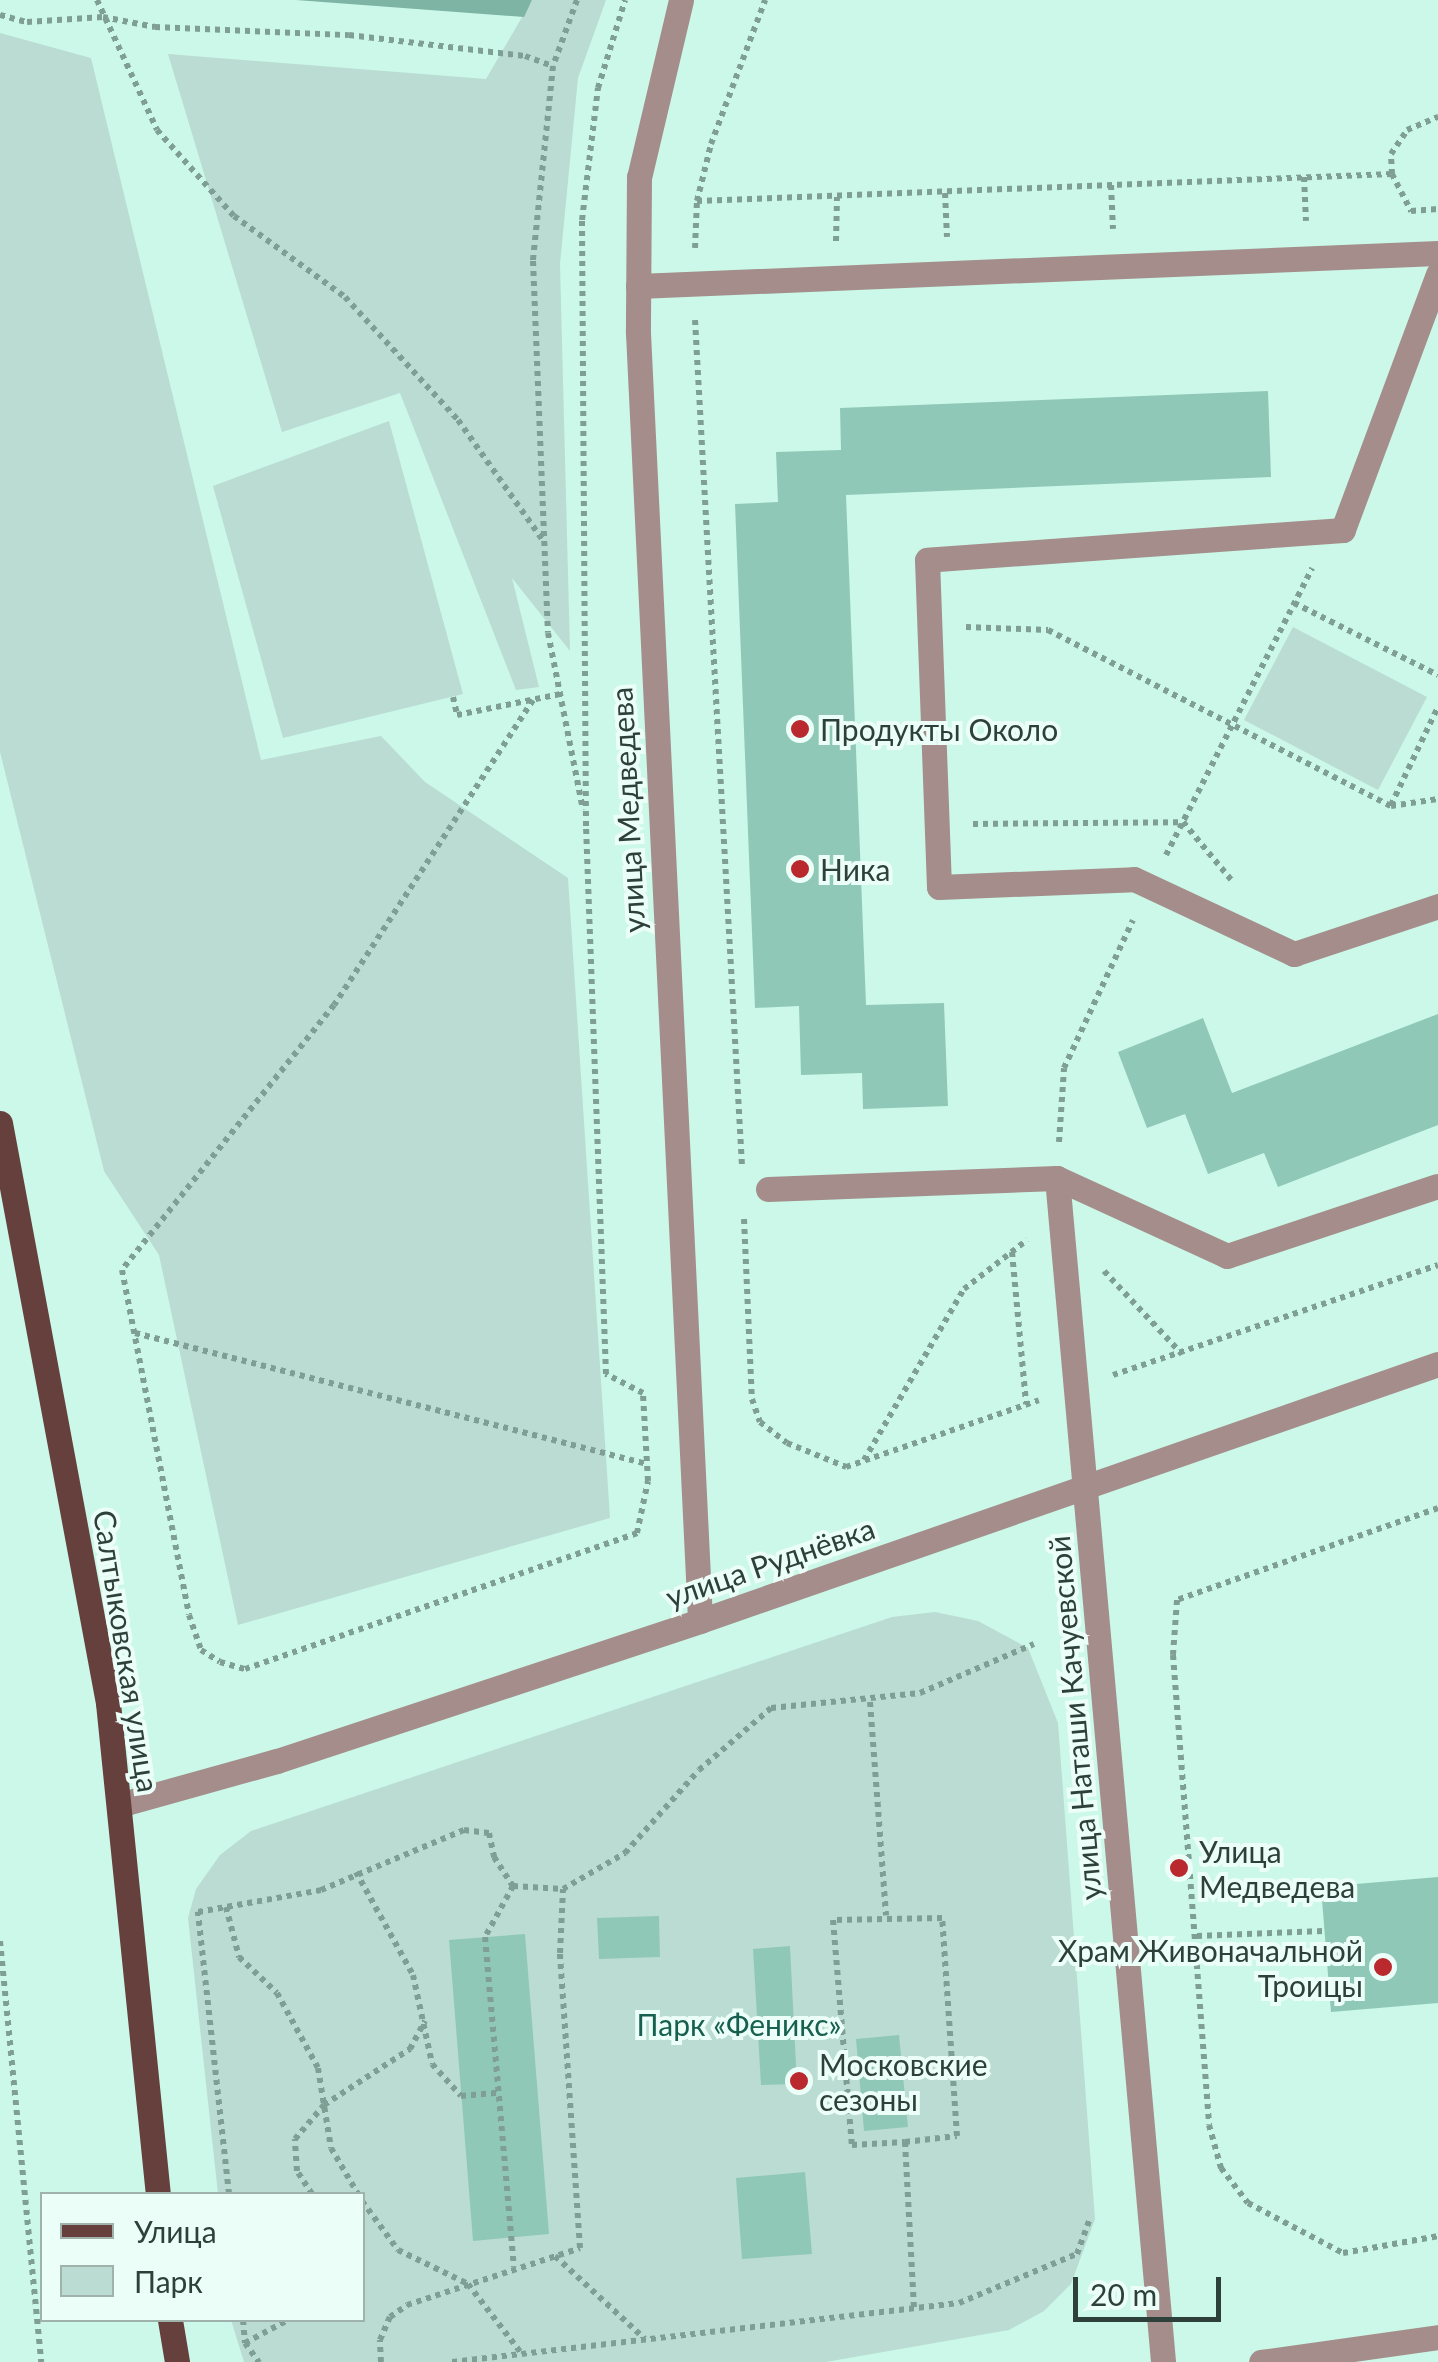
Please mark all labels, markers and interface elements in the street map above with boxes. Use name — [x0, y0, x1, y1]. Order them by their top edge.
street label: улица Медведева — [603, 686, 651, 934]
place label: Продукты Около — [820, 711, 1058, 747]
marker: Продукты Около — [789, 718, 811, 740]
place label: Ника — [820, 851, 890, 887]
marker: Ника — [789, 858, 811, 880]
street label: Салтыковская улица — [87, 1507, 167, 1795]
street label: улица Руднёвка — [661, 1509, 879, 1615]
street label: улица Наташи Качуевской — [1040, 1534, 1108, 1902]
place label: Улица Медведева — [1199, 1833, 1355, 1904]
marker: Улица Медведева — [1168, 1857, 1190, 1879]
place label: Храм Живоначальной Троицы — [1058, 1932, 1363, 2002]
marker: Храм Живоначальной Троицы — [1372, 1956, 1394, 1978]
park label: Парк «Феникс» — [637, 2006, 841, 2042]
place label: Московские сезоны — [819, 2046, 988, 2116]
marker: Московские сезоны — [788, 2070, 810, 2092]
legend — [40, 2192, 365, 2322]
text: Улица — [134, 2213, 217, 2249]
scale bar — [1078, 2257, 1226, 2319]
text: Парк — [134, 2263, 203, 2299]
text: 20 m — [1090, 2276, 1157, 2312]

